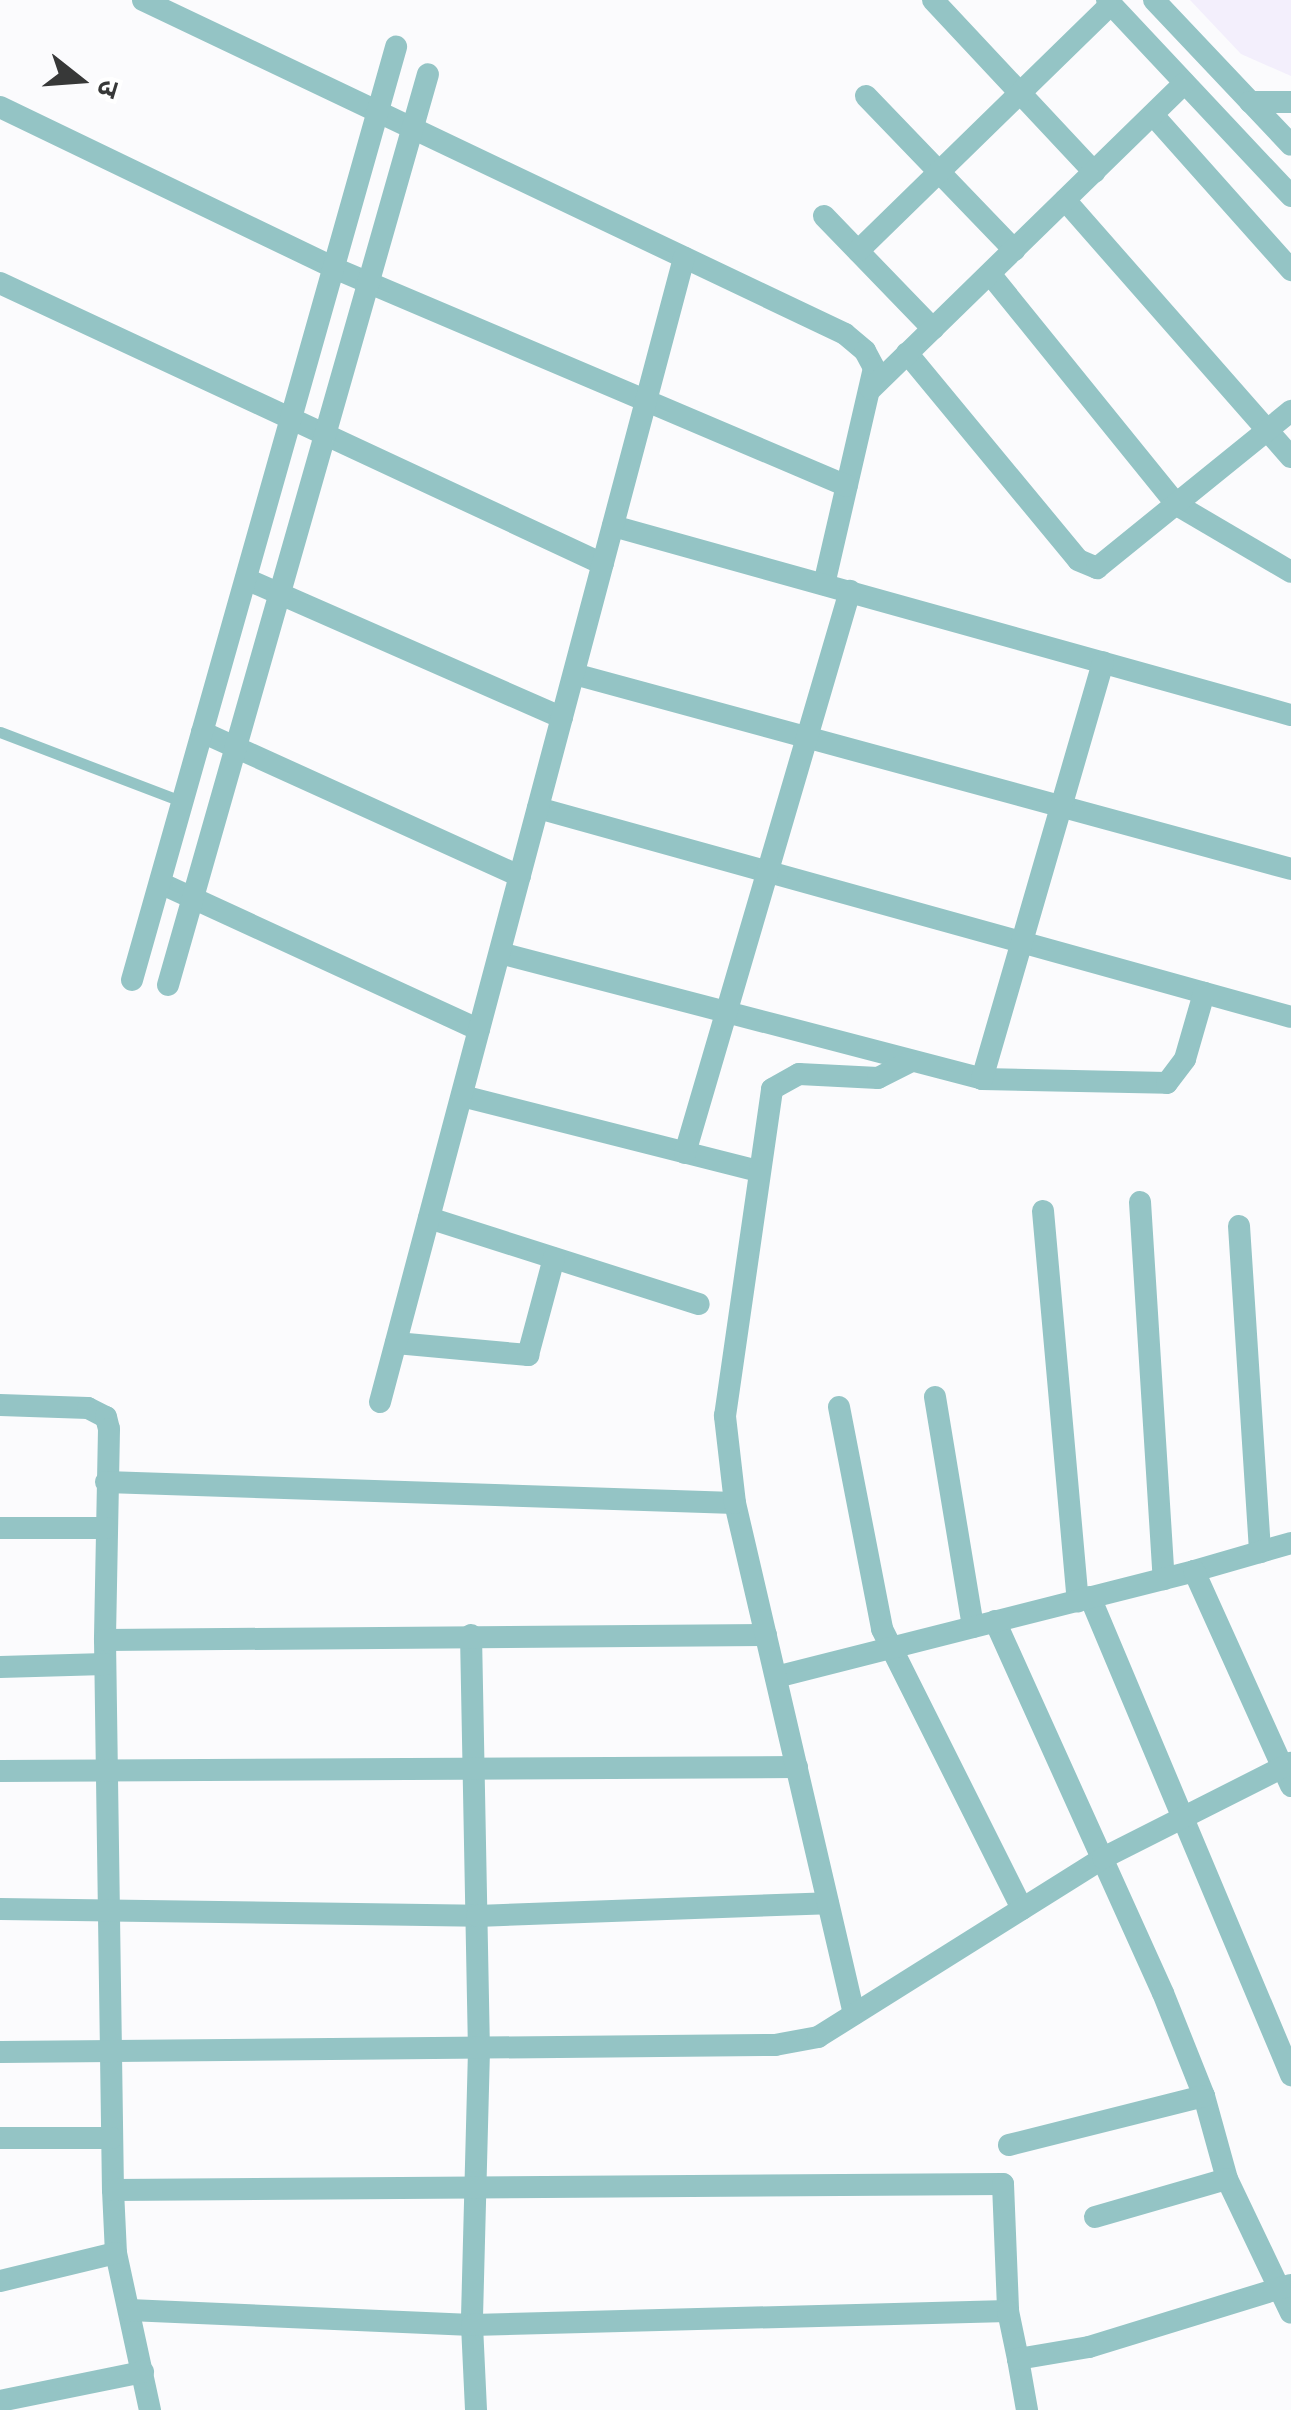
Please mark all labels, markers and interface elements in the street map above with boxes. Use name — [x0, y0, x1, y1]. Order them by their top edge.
north arrow — [30, 30, 130, 130]
text: उ — [91, 76, 126, 101]

